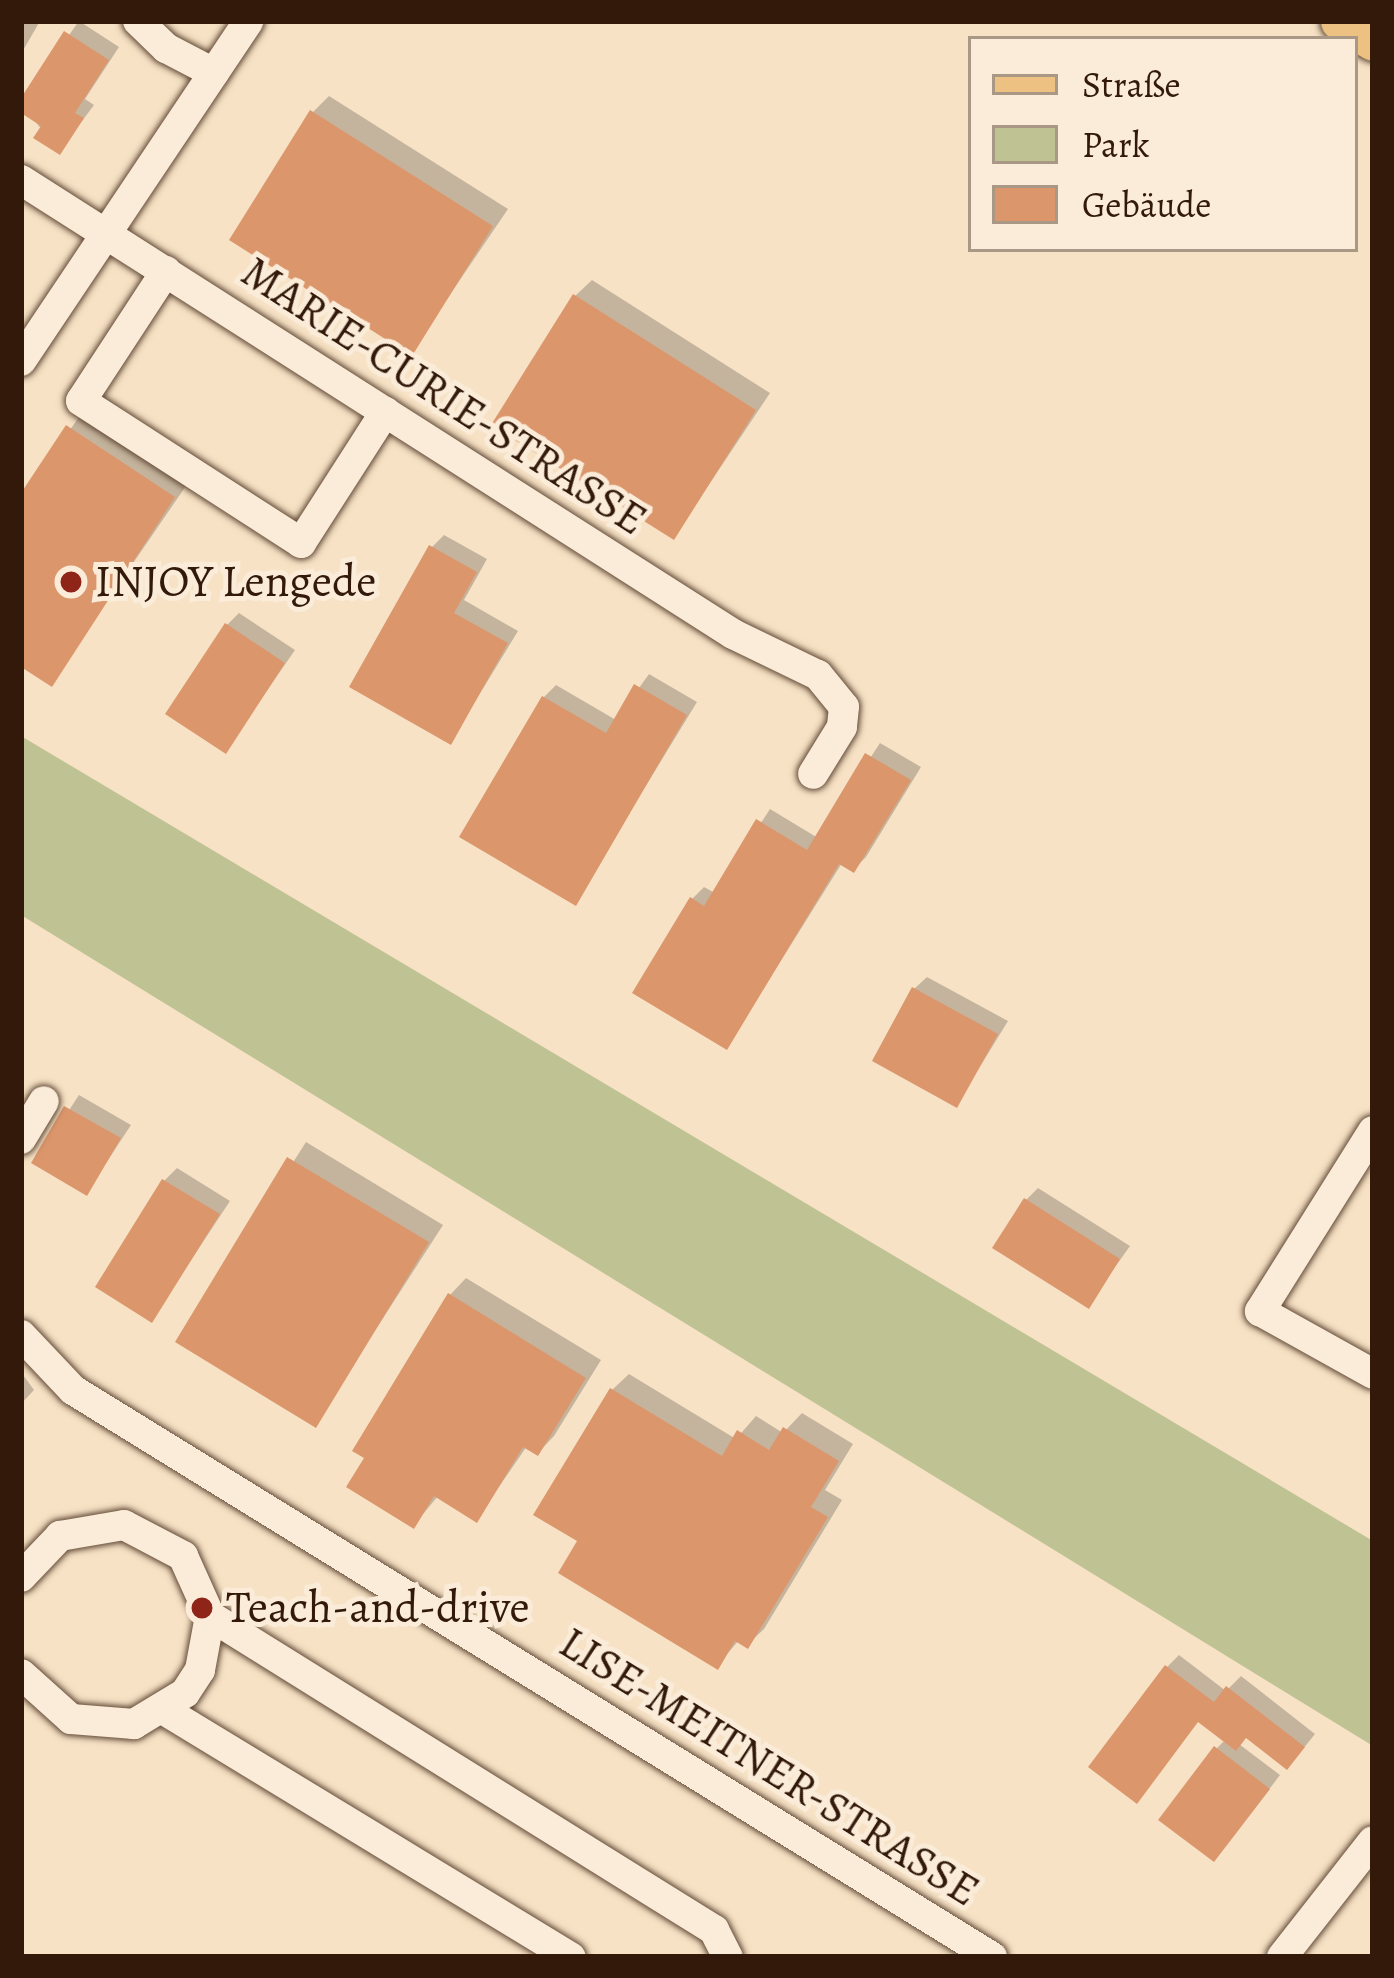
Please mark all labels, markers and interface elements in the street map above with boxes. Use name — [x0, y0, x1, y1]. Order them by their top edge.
legend — [968, 36, 1358, 252]
text: Straße — [1082, 60, 1181, 109]
text: Park — [1082, 120, 1150, 169]
text: Gebäude — [1082, 180, 1211, 229]
street label: MARIE-CURIE-STRASSE — [231, 245, 657, 547]
place label: INJOY Lengede — [95, 555, 376, 609]
marker: INJOY Lengede — [58, 569, 84, 595]
place label: Teach-and-drive — [226, 1581, 530, 1635]
marker: Teach-and-drive — [189, 1595, 215, 1621]
street label: LISE-MEITNER-STRASSE — [549, 1616, 989, 1918]

